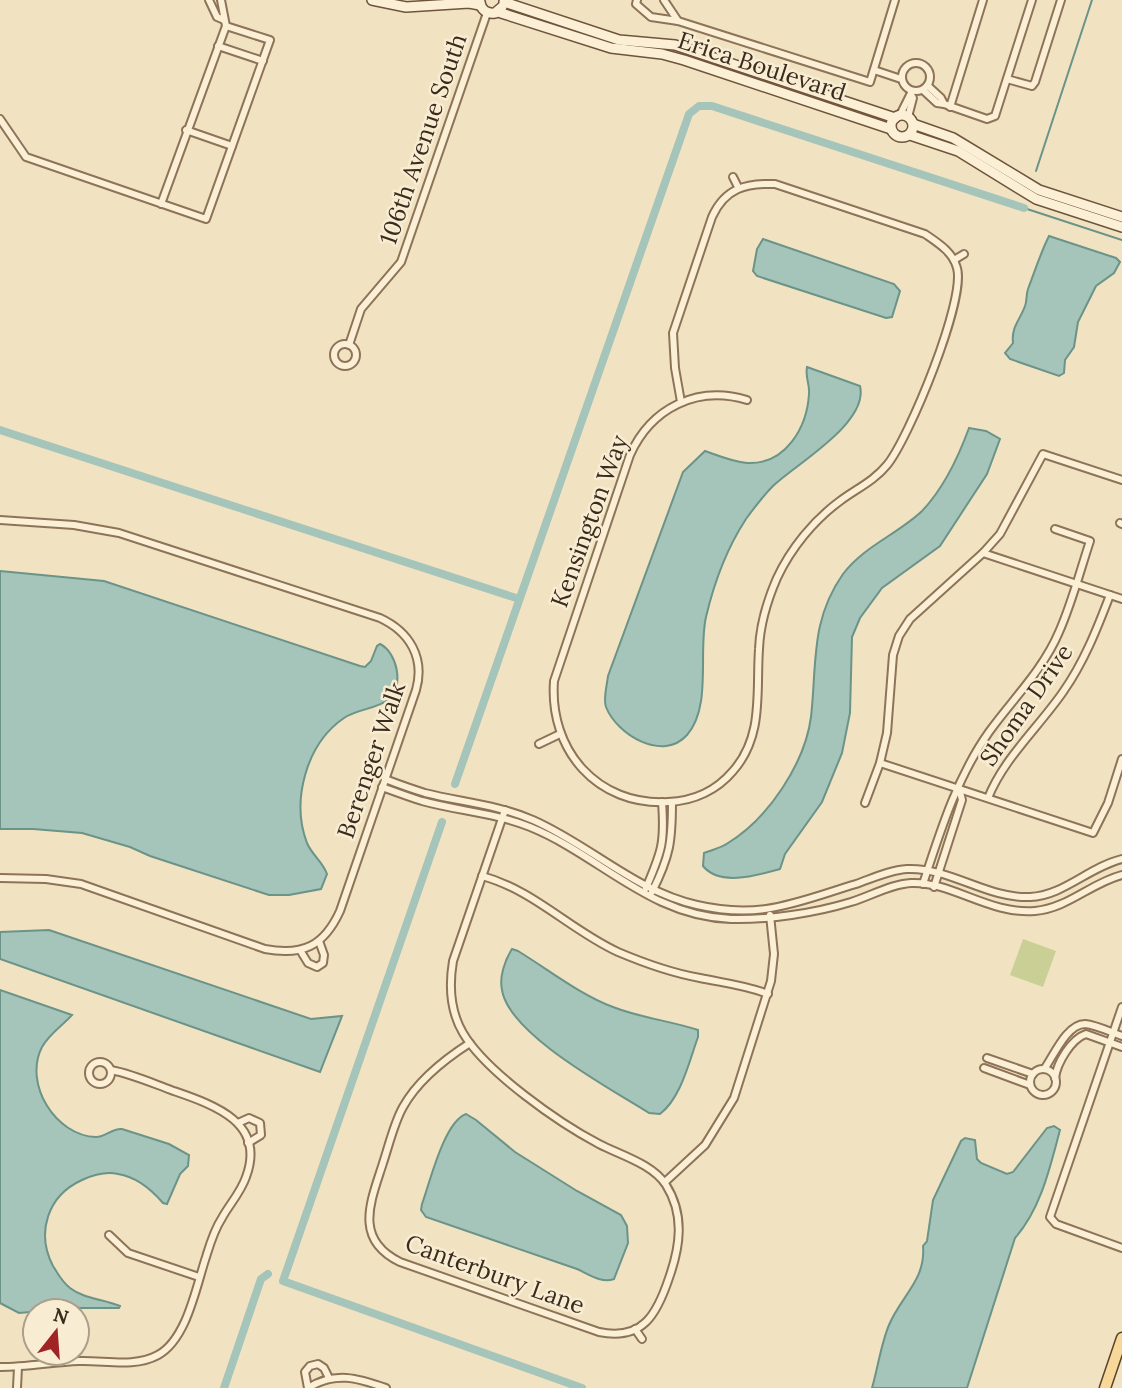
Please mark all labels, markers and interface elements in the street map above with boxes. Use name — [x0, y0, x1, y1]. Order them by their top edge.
street label: Erica Boulevard — [674, 24, 850, 108]
street label: 106th Avenue South — [372, 30, 474, 248]
street label: Kensington Way — [543, 430, 635, 611]
street label: Shoma Drive — [973, 638, 1079, 772]
street label: Berenger Walk — [330, 678, 412, 842]
street label: Canterbury Lane — [401, 1227, 589, 1321]
north arrow — [21, 1297, 91, 1367]
text: N — [50, 1302, 72, 1329]

